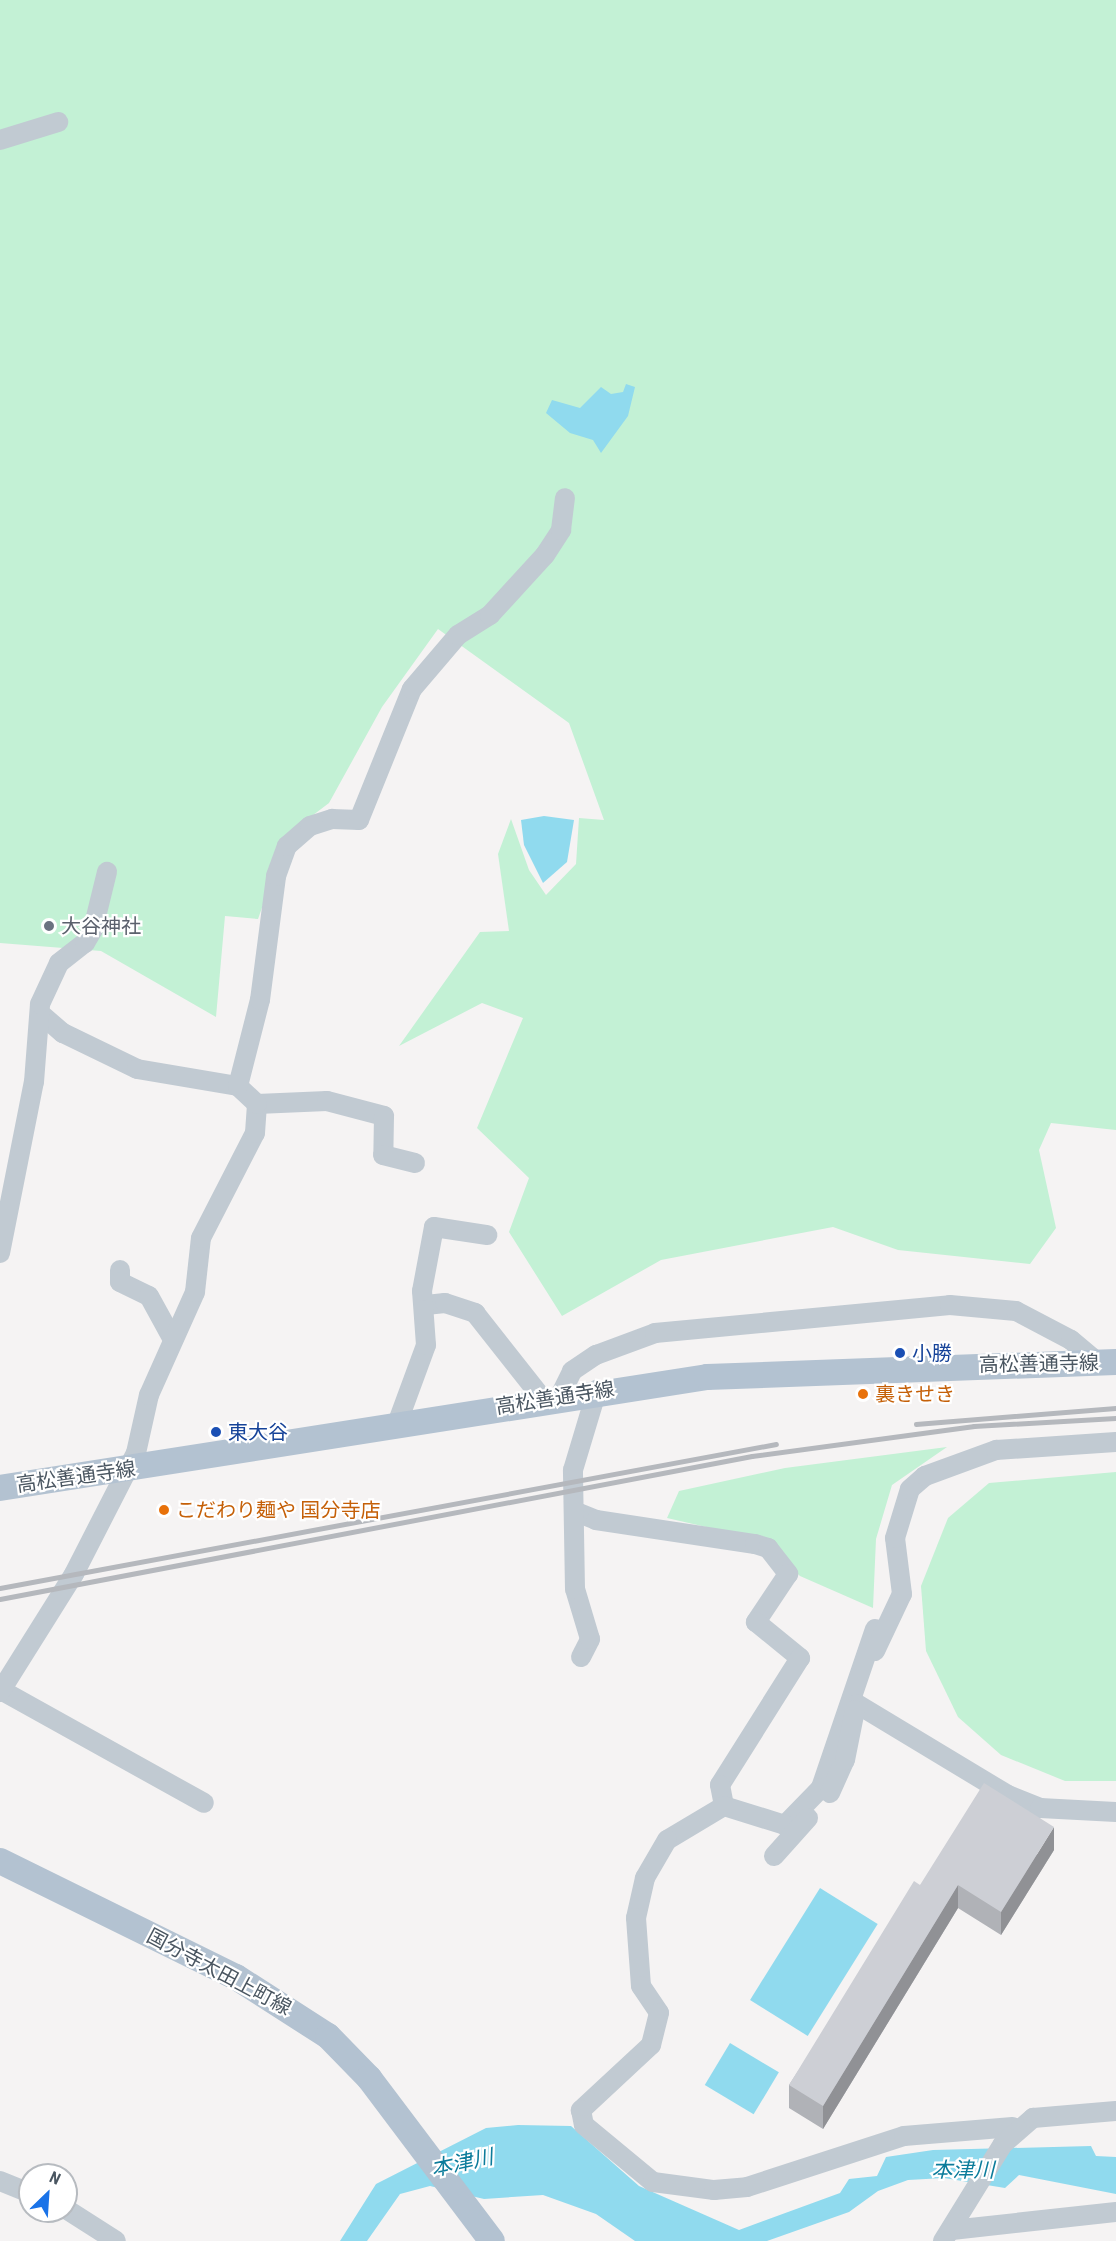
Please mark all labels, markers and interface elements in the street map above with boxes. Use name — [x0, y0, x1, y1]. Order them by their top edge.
place label: 大谷神社 — [61, 914, 141, 938]
marker: 大谷神社 — [42, 919, 56, 933]
place label: 小勝 — [912, 1341, 952, 1365]
marker: 小勝 — [893, 1346, 907, 1360]
street label: 高松善通寺線 — [979, 1351, 1099, 1377]
street label: 高松善通寺線 — [494, 1377, 616, 1419]
place label: 裏きせき — [875, 1382, 955, 1406]
marker: 裏きせき — [856, 1387, 870, 1401]
place label: 東大谷 — [228, 1420, 288, 1444]
marker: 東大谷 — [209, 1425, 223, 1439]
street label: 高松善通寺線 — [15, 1457, 137, 1497]
place label: こだわり麺や 国分寺店 — [176, 1498, 381, 1522]
marker: こだわり麺や 国分寺店 — [157, 1503, 171, 1517]
street label: 国分寺太田上町線 — [143, 1924, 295, 2020]
water label: 本津川 — [429, 2144, 495, 2182]
water label: 本津川 — [932, 2157, 994, 2183]
north arrow — [18, 2163, 78, 2223]
text: N — [47, 2167, 63, 2189]

